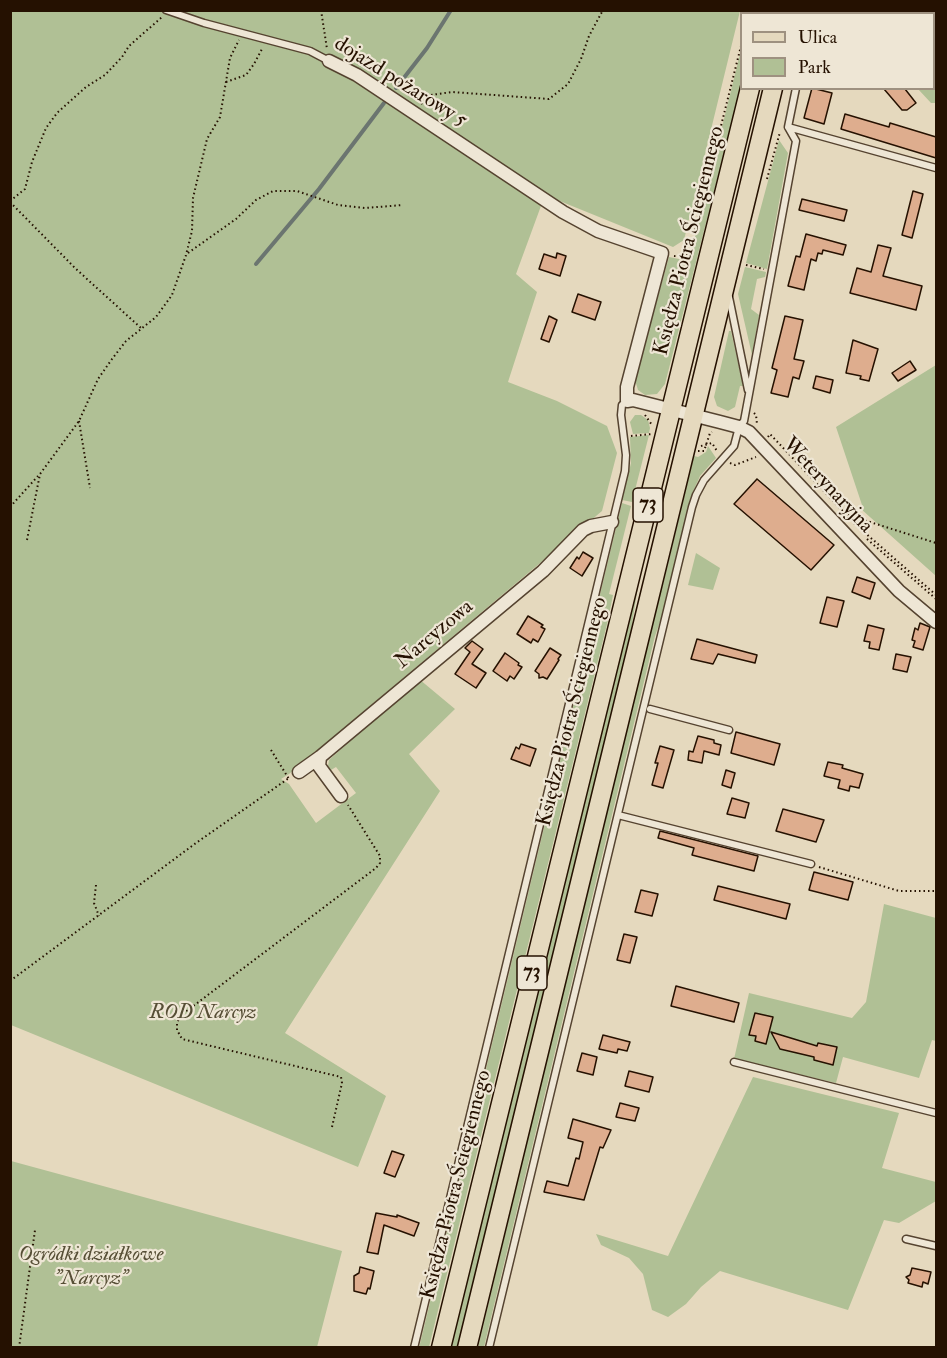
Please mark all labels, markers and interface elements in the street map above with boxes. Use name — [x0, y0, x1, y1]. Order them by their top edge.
legend — [740, 12, 935, 90]
text: Ulica — [798, 26, 837, 49]
street label: dojazd pożarowy 5 — [329, 32, 471, 134]
text: Park — [798, 56, 831, 79]
street label: Księdza Piotra Ściegiennego — [649, 124, 731, 358]
street label: Weterynaryjna — [776, 433, 878, 539]
road number: 73 — [633, 488, 663, 522]
street label: Narcyzowa — [391, 595, 479, 675]
street label: Księdza Piotra Ściegiennego — [532, 595, 614, 829]
road number: 73 — [517, 956, 547, 990]
park label: ROD Narcyz — [149, 1000, 257, 1026]
street label: Księdza Piotra Ściegiennego — [416, 1068, 498, 1302]
park label: Ogródki działkowe "Narcyz" — [19, 1242, 163, 1292]

